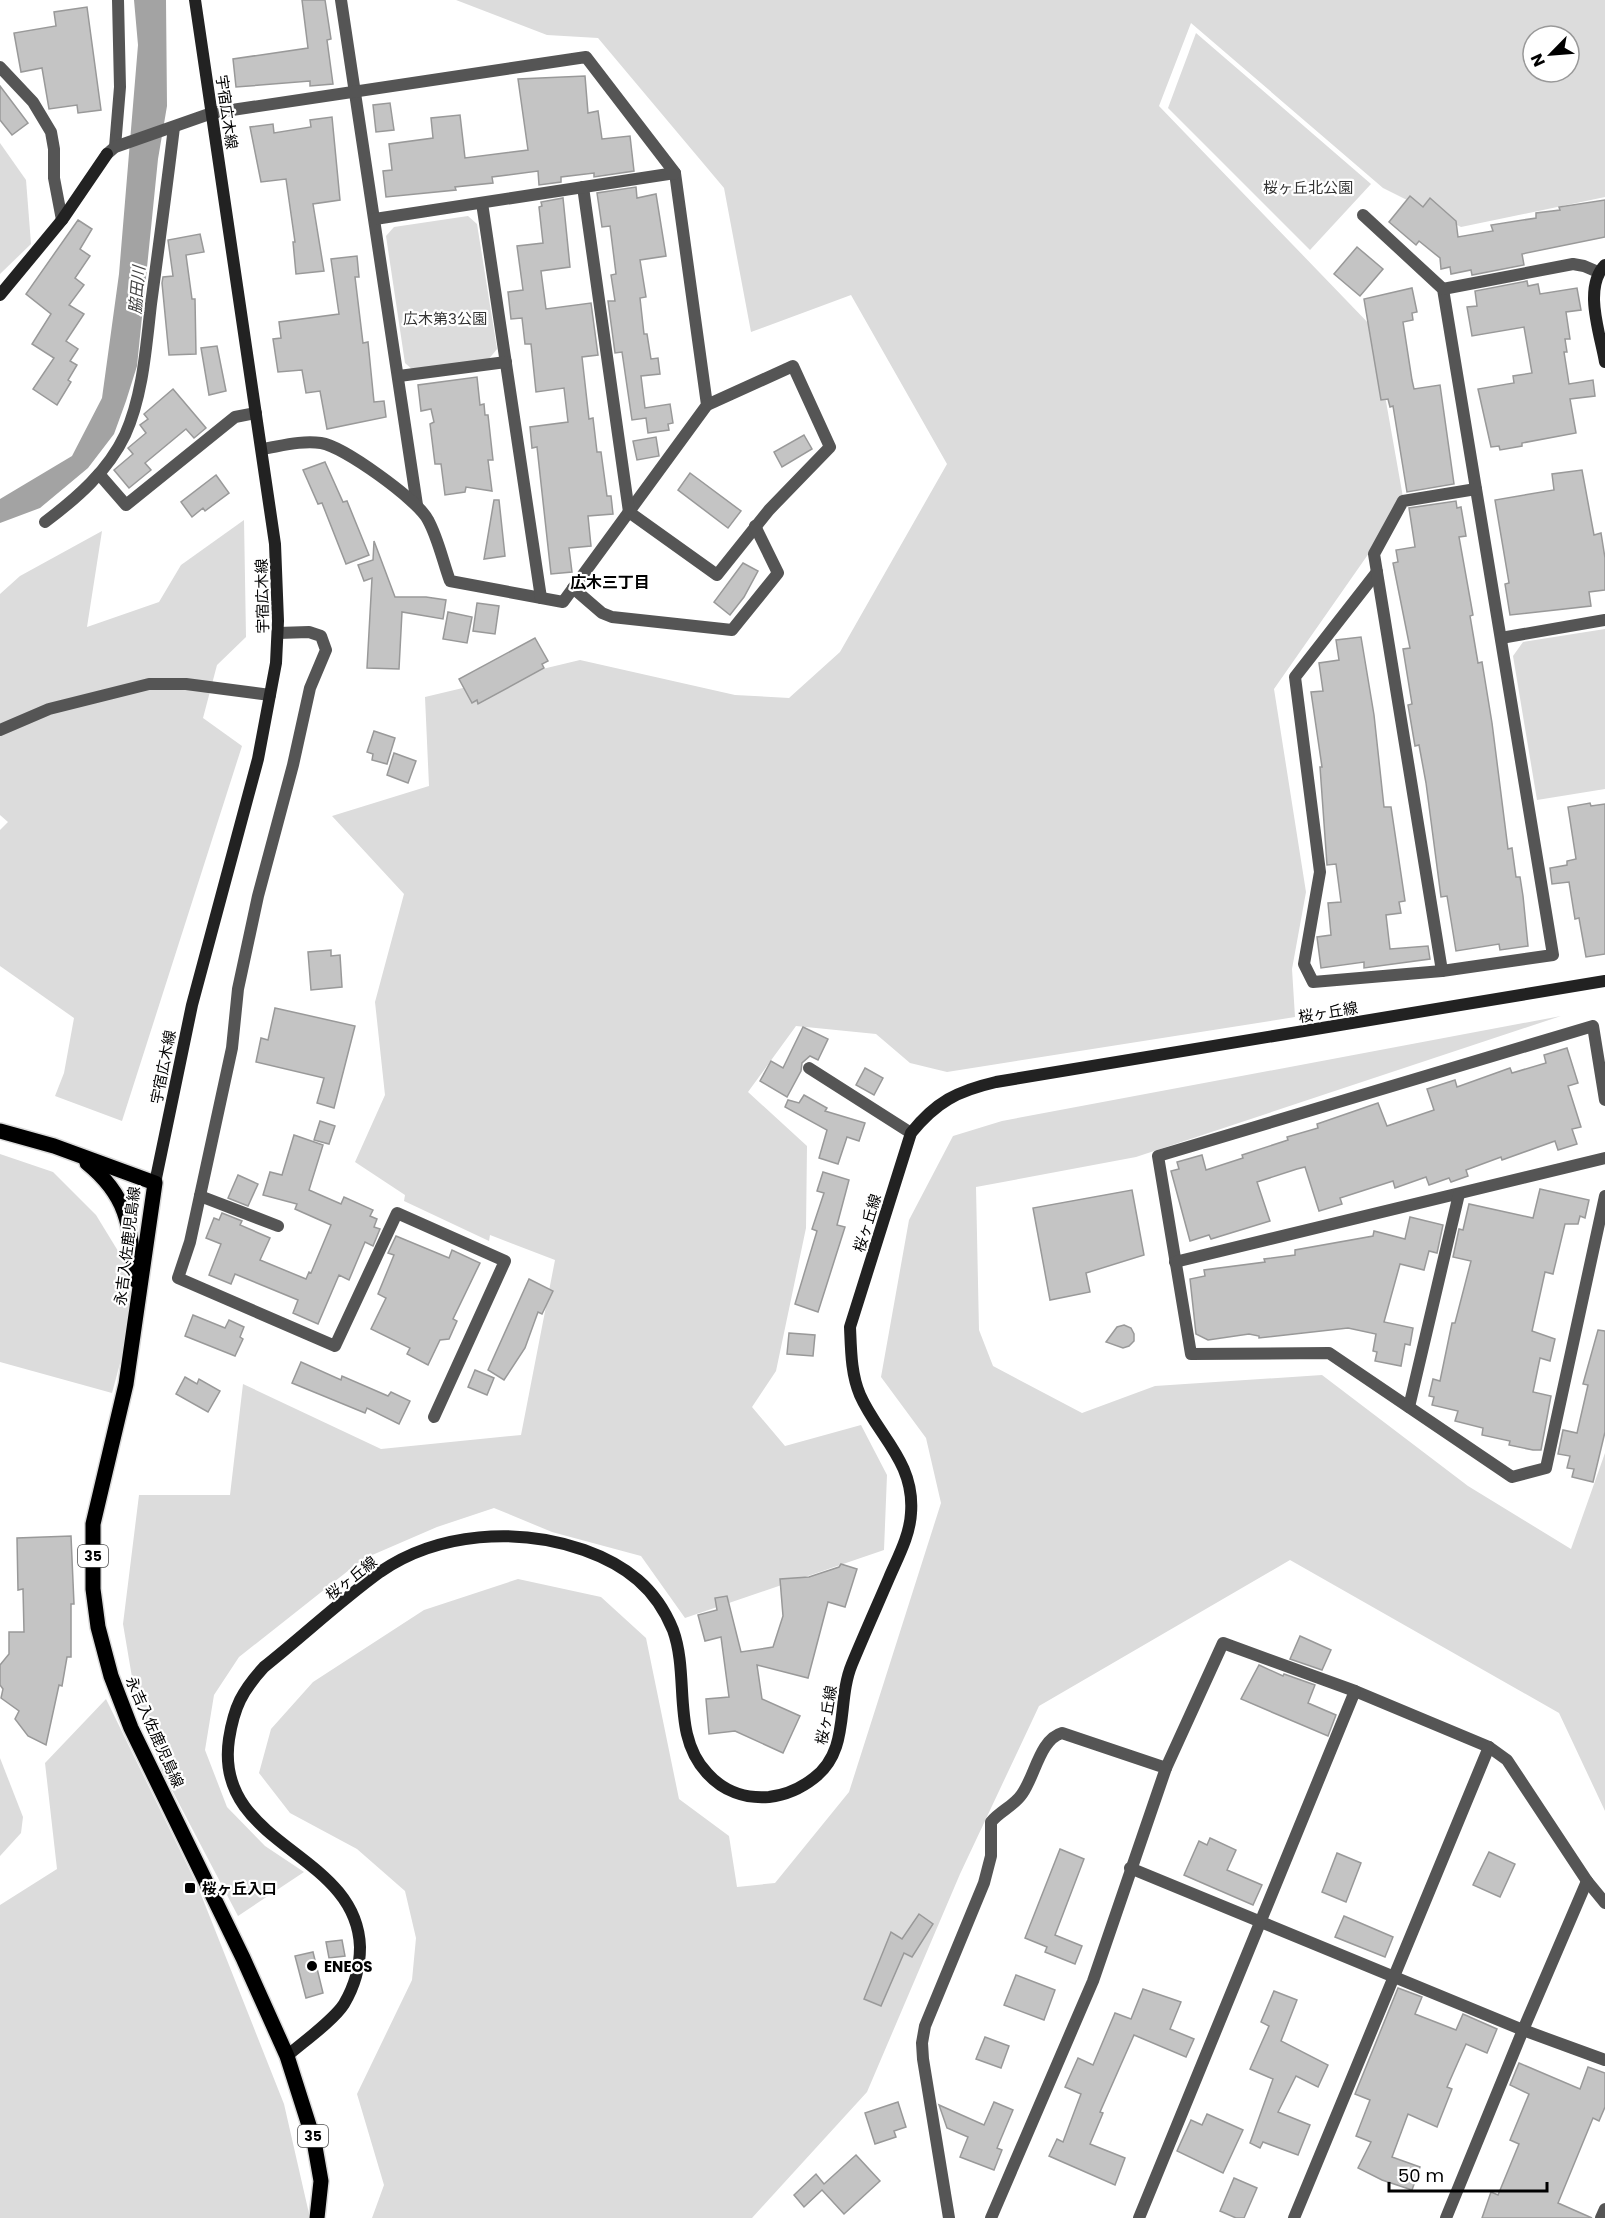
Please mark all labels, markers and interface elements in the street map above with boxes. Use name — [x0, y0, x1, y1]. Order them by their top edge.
north arrow — [1521, 24, 1581, 84]
text: N — [1525, 50, 1551, 70]
street label: 宇宿広木線 — [211, 73, 243, 151]
park label: 桜ヶ丘北公園 — [1263, 177, 1353, 198]
water label: 脇田川 — [123, 263, 151, 315]
park label: 広木第3公園 — [403, 308, 487, 329]
street label: 宇宿広木線 — [251, 558, 273, 634]
district label: 広木三丁目 — [570, 571, 650, 594]
street label: 桜ヶ丘線 — [1297, 997, 1359, 1027]
street label: 宇宿広木線 — [146, 1028, 180, 1106]
street label: 永吉入佐鹿児島線 — [109, 1185, 145, 1307]
street label: 桜ヶ丘線 — [848, 1191, 886, 1255]
road number: 35 — [78, 1545, 108, 1567]
street label: 桜ヶ丘線 — [321, 1551, 381, 1605]
street label: 永吉入佐鹿児島線 — [121, 1673, 189, 1791]
street label: 桜ヶ丘線 — [810, 1684, 842, 1746]
place label: 桜ヶ丘入口 — [202, 1878, 277, 1899]
marker: 桜ヶ丘入口 — [183, 1881, 197, 1895]
place label: ENEOS — [324, 1956, 373, 1977]
marker: ENEOS — [305, 1959, 319, 1973]
road number: 35 — [298, 2125, 328, 2147]
scale bar — [1389, 2155, 1546, 2193]
text: 50 m — [1398, 2163, 1444, 2188]

